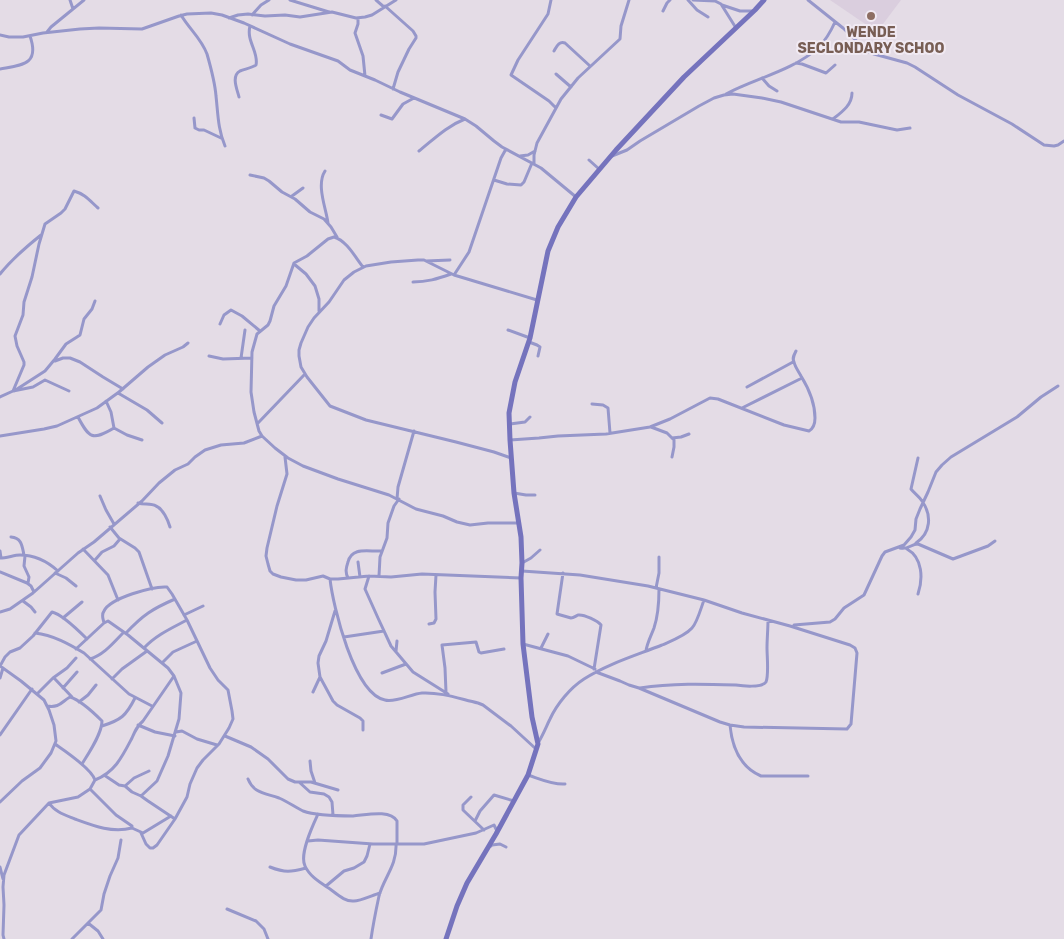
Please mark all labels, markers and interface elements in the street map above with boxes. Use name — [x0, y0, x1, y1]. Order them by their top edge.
marker: WENDE SECLONDARY SCHOO — [865, 10, 877, 22]
place label: WENDE SECLONDARY SCHOO — [798, 24, 945, 57]

